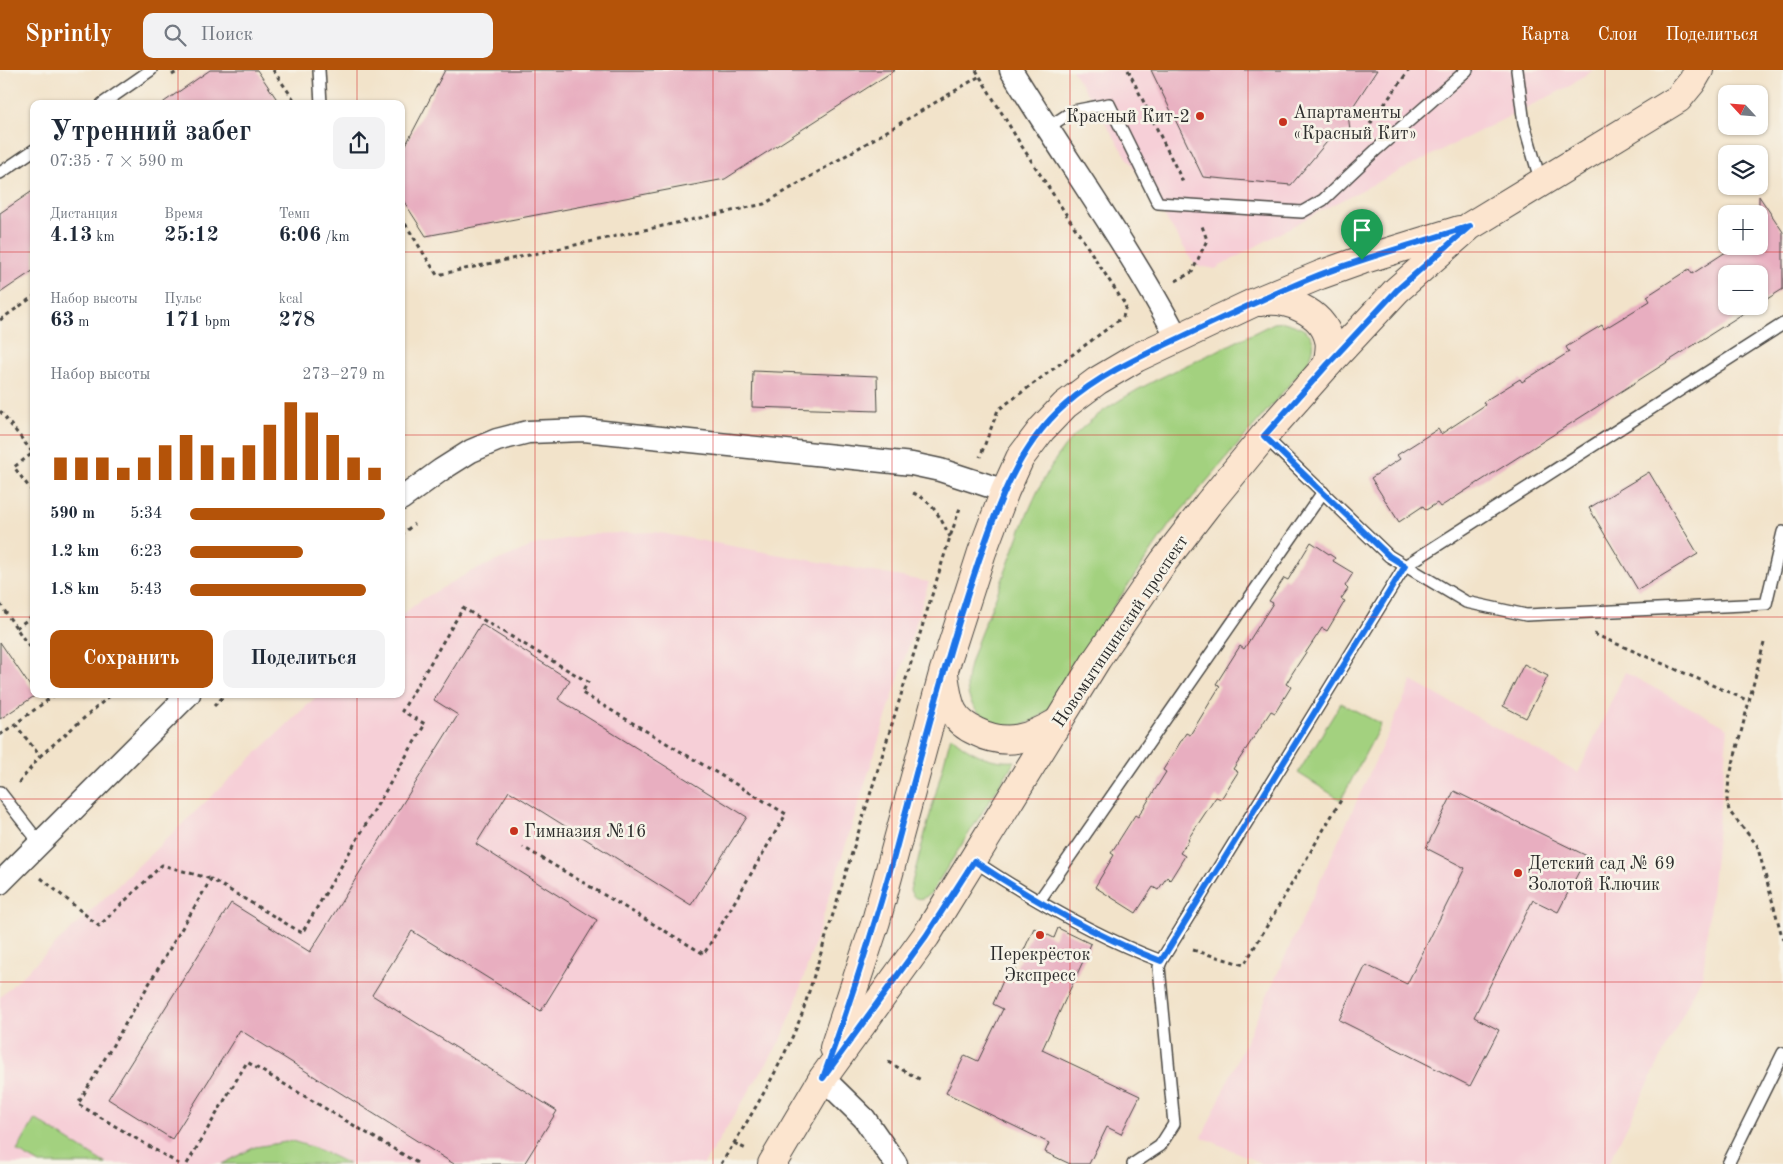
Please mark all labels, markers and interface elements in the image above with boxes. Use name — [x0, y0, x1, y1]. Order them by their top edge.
search box — [143, 13, 493, 58]
icon: search — [161, 21, 189, 49]
text: Sprintly — [25, 23, 113, 47]
text: Поиск — [201, 26, 253, 45]
text: Карта — [1521, 26, 1570, 44]
text: Слои — [1598, 26, 1637, 44]
text: Поделиться — [1665, 26, 1758, 44]
north arrow — [1718, 85, 1768, 135]
map controls — [1718, 85, 1768, 315]
place label: Апартаменты «Красный Кит» — [1293, 104, 1417, 143]
place label: Красный Кит-2 — [1066, 108, 1190, 126]
marker: Красный Кит-2 — [1194, 110, 1206, 122]
marker: Апартаменты «Красный Кит» — [1277, 116, 1289, 128]
button: share — [333, 117, 385, 169]
text: Утренний забег — [50, 119, 251, 147]
button: layers — [1718, 145, 1768, 195]
text: 07:35 · 7 × 590 m — [50, 154, 183, 170]
button: + — [1718, 205, 1768, 255]
text: Дистанция — [50, 207, 118, 221]
text: Время — [164, 207, 203, 221]
text: Темп — [279, 207, 310, 221]
pin — [1341, 209, 1383, 260]
icon: arrive — [1348, 216, 1376, 244]
text: 4.13 — [50, 225, 92, 246]
text: 25:12 — [164, 225, 219, 246]
text: 6:06 — [279, 225, 321, 246]
text: km — [92, 230, 115, 244]
text: /km — [321, 230, 350, 244]
button: − — [1718, 265, 1768, 315]
text: Набор высоты — [50, 292, 138, 306]
text: Пульс — [164, 292, 202, 306]
text: kcal — [279, 292, 303, 306]
text: 63 — [50, 310, 74, 331]
text: 171 — [164, 310, 201, 331]
text: 278 — [279, 310, 315, 331]
text: m — [74, 315, 89, 329]
text: bpm — [201, 315, 230, 329]
text: Набор высоты — [50, 367, 150, 383]
text: 273–279 m — [302, 367, 385, 383]
text: 590 m — [50, 506, 95, 522]
text: 5:34 — [130, 506, 162, 522]
street label: Новомытищинский проспект — [1050, 532, 1192, 731]
text: 1.2 km — [50, 544, 99, 560]
text: 6:23 — [130, 544, 162, 560]
text: 1.8 km — [50, 582, 99, 598]
text: 5:43 — [130, 582, 162, 598]
button: Сохранить — [50, 630, 213, 688]
button: Поделиться — [223, 630, 385, 688]
place label: Гимназия №16 — [524, 823, 647, 841]
marker: Гимназия №16 — [508, 825, 520, 837]
place label: Детский сад № 69 Золотой Ключик — [1528, 855, 1675, 894]
marker: Детский сад № 69 Золотой Ключик — [1512, 867, 1524, 879]
marker: Перекрёсток Экспресс — [1034, 929, 1046, 941]
place label: Перекрёсток Экспресс — [989, 946, 1091, 985]

